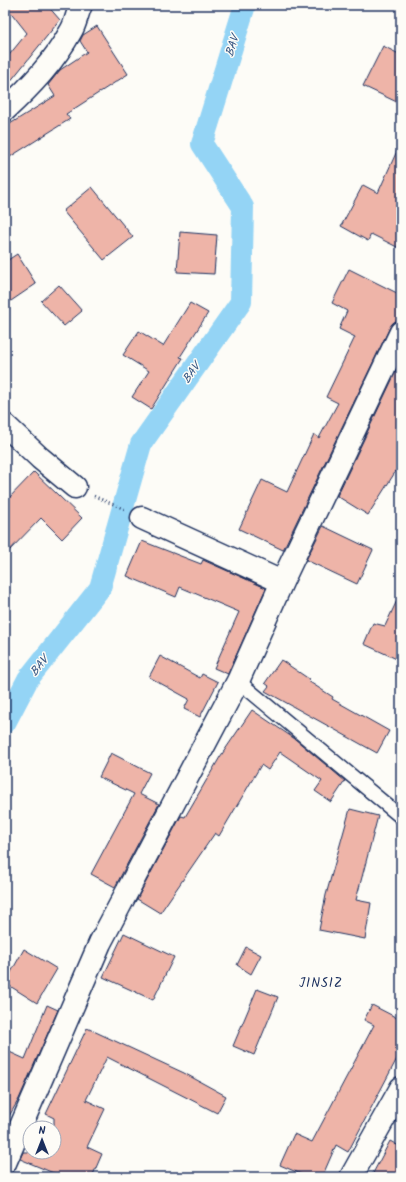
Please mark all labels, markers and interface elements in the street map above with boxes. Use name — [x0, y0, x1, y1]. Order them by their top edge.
water label: BAV — [220, 30, 246, 59]
water label: BAV — [178, 356, 207, 387]
water label: BAV — [25, 649, 56, 681]
district label: JINSIZ — [299, 973, 343, 994]
north arrow — [22, 1120, 62, 1160]
text: N — [39, 1122, 46, 1140]

